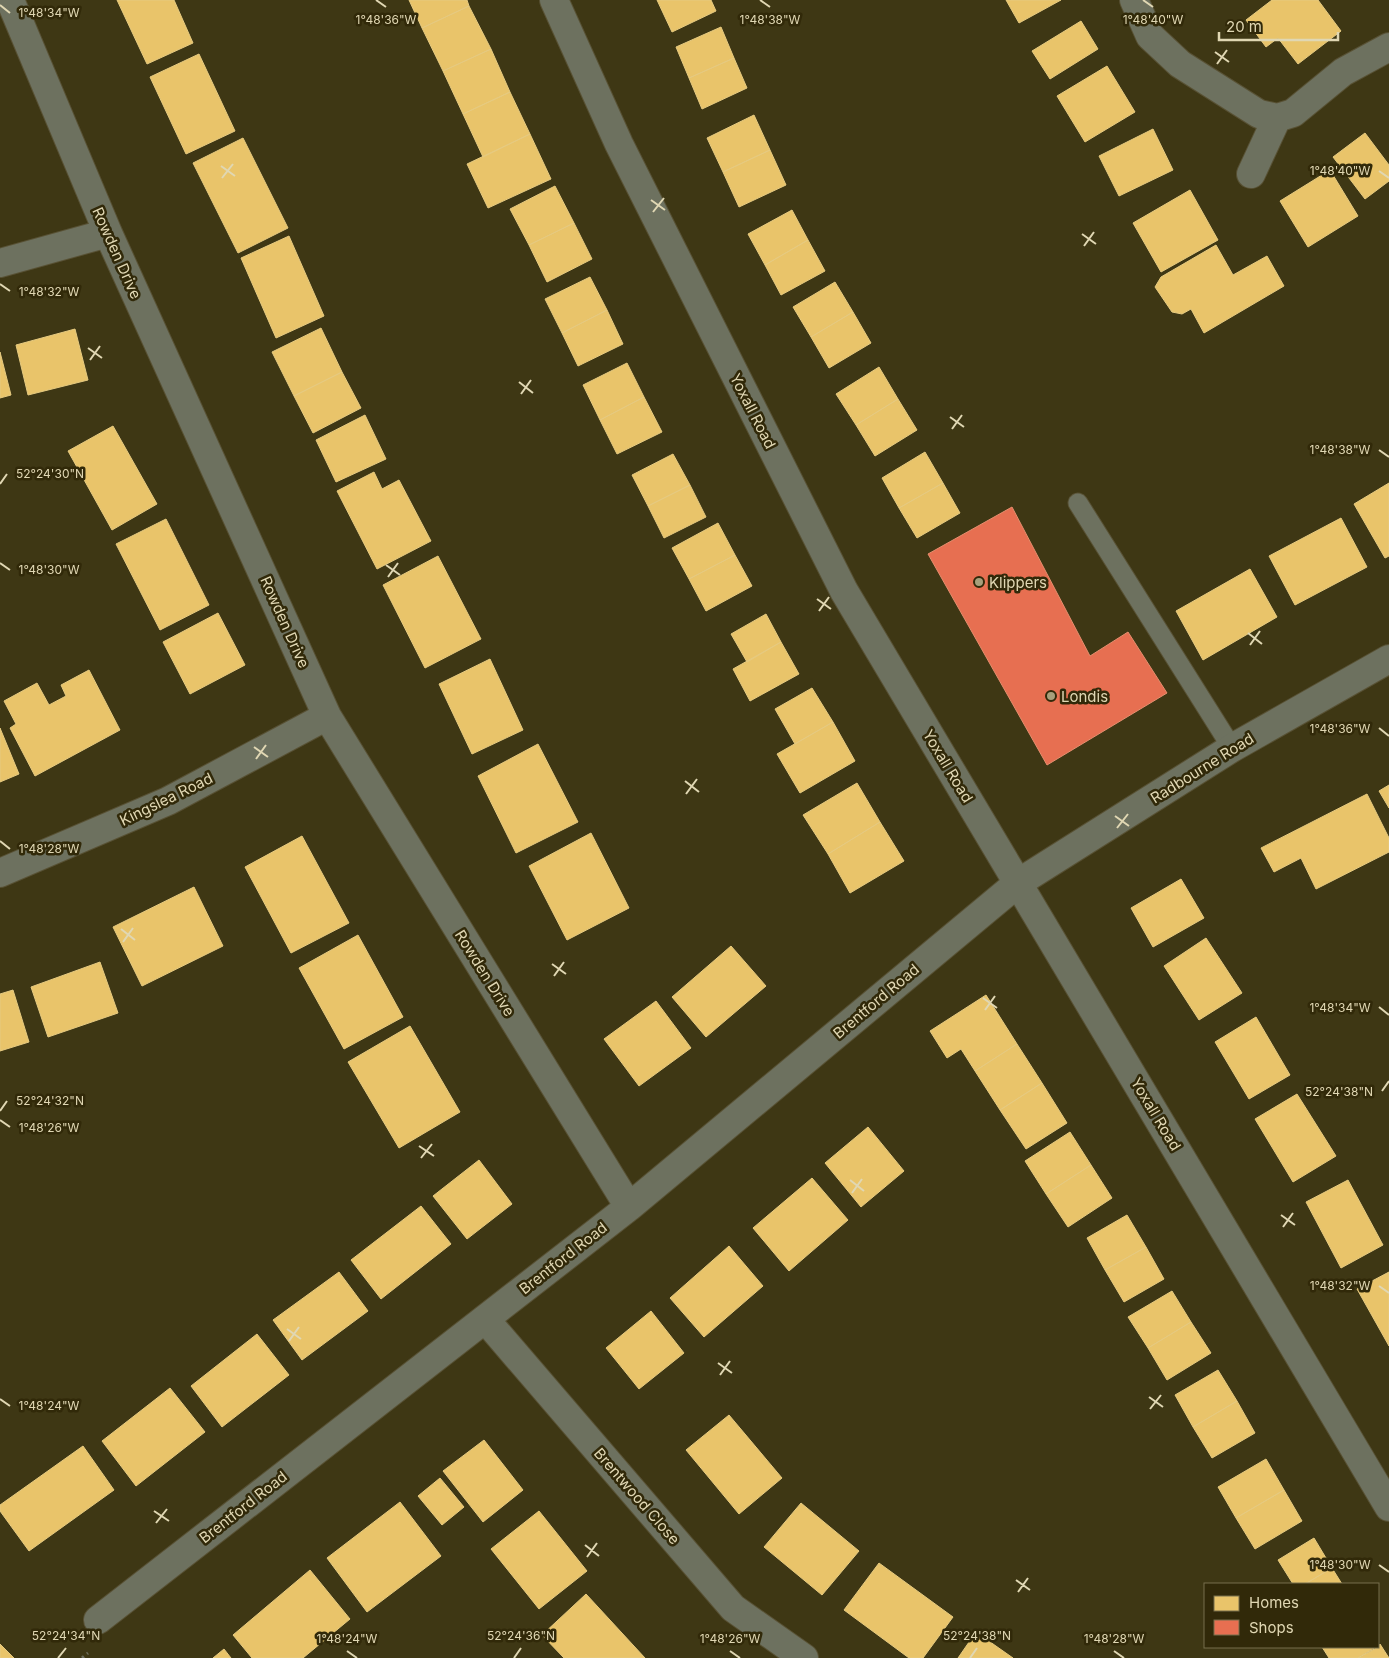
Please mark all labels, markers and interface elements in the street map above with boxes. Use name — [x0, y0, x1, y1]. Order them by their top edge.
text: 1°48'34"W — [18, 5, 80, 20]
scale bar — [1219, 10, 1338, 42]
text: 1°48'36"W — [356, 12, 417, 27]
text: 1°48'38"W — [740, 12, 801, 27]
text: 1°48'40"W — [1123, 12, 1183, 27]
text: 20 m — [1226, 17, 1262, 36]
text: 1°48'40"W — [1310, 163, 1370, 178]
street label: Rowden Drive — [88, 204, 146, 302]
text: 1°48'32"W — [19, 284, 80, 299]
street label: Yoxall Road — [726, 370, 780, 452]
text: 1°48'38"W — [1310, 442, 1371, 457]
text: 52°24'30"N — [16, 466, 84, 481]
text: 1°48'30"W — [19, 562, 80, 577]
street label: Rowden Drive — [256, 573, 314, 671]
place label: Klippers — [989, 573, 1047, 592]
marker: Klippers — [973, 576, 985, 588]
place label: Londis — [1061, 687, 1108, 706]
marker: Londis — [1045, 690, 1057, 702]
text: 1°48'36"W — [1310, 721, 1371, 736]
street label: Yoxall Road — [919, 726, 977, 806]
street label: Radbourne Road — [1147, 729, 1257, 807]
street label: Kingslea Road — [116, 768, 216, 830]
text: 1°48'28"W — [19, 841, 80, 856]
street label: Rowden Drive — [451, 926, 519, 1020]
street label: Brentford Road — [829, 960, 923, 1042]
text: 1°48'34"W — [1309, 1000, 1371, 1015]
street label: Yoxall Road — [1127, 1074, 1185, 1154]
text: 52°24'38"N — [1305, 1084, 1373, 1099]
text: 52°24'32"N — [16, 1093, 84, 1108]
text: 1°48'26"W — [19, 1120, 80, 1135]
street label: Brentford Road — [515, 1218, 611, 1298]
text: 1°48'32"W — [1310, 1278, 1371, 1293]
text: 1°48'24"W — [19, 1398, 80, 1413]
street label: Brentwood Close — [590, 1444, 684, 1548]
street label: Brentford Road — [195, 1467, 291, 1547]
text: 1°48'30"W — [1310, 1557, 1371, 1572]
legend — [1204, 1583, 1379, 1648]
text: Homes — [1249, 1593, 1299, 1612]
text: Shops — [1249, 1618, 1294, 1637]
text: 52°24'34"N — [32, 1628, 100, 1643]
text: 52°24'36"N — [487, 1628, 555, 1643]
text: 52°24'38"N — [943, 1628, 1011, 1643]
text: 1°48'24"W — [317, 1631, 378, 1646]
text: 1°48'26"W — [700, 1631, 761, 1646]
text: 1°48'28"W — [1084, 1631, 1145, 1646]

